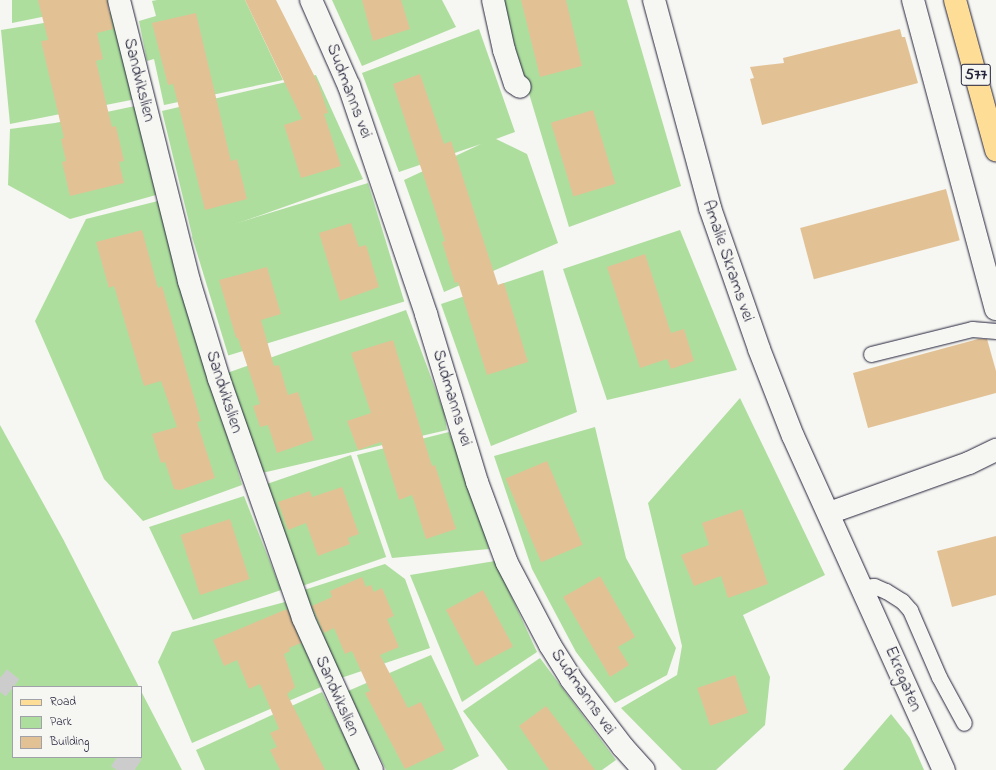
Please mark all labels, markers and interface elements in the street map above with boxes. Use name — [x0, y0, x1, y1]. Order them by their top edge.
street label: Sandvikslien — [119, 36, 159, 124]
street label: Sudmanns vei — [322, 41, 376, 141]
road number: 577 — [960, 61, 992, 89]
street label: Amalie Skrams vei — [698, 198, 758, 324]
street label: Sudmanns vei — [428, 347, 476, 449]
street label: Sandvikslien — [201, 348, 247, 436]
street label: Ekregaten — [880, 643, 926, 715]
street label: Sudmanns vei — [546, 645, 620, 739]
street label: Sandvikslien — [310, 653, 364, 739]
legend — [12, 686, 142, 758]
text: Road — [50, 693, 76, 711]
text: Park — [50, 713, 72, 731]
text: Building — [50, 733, 89, 751]

